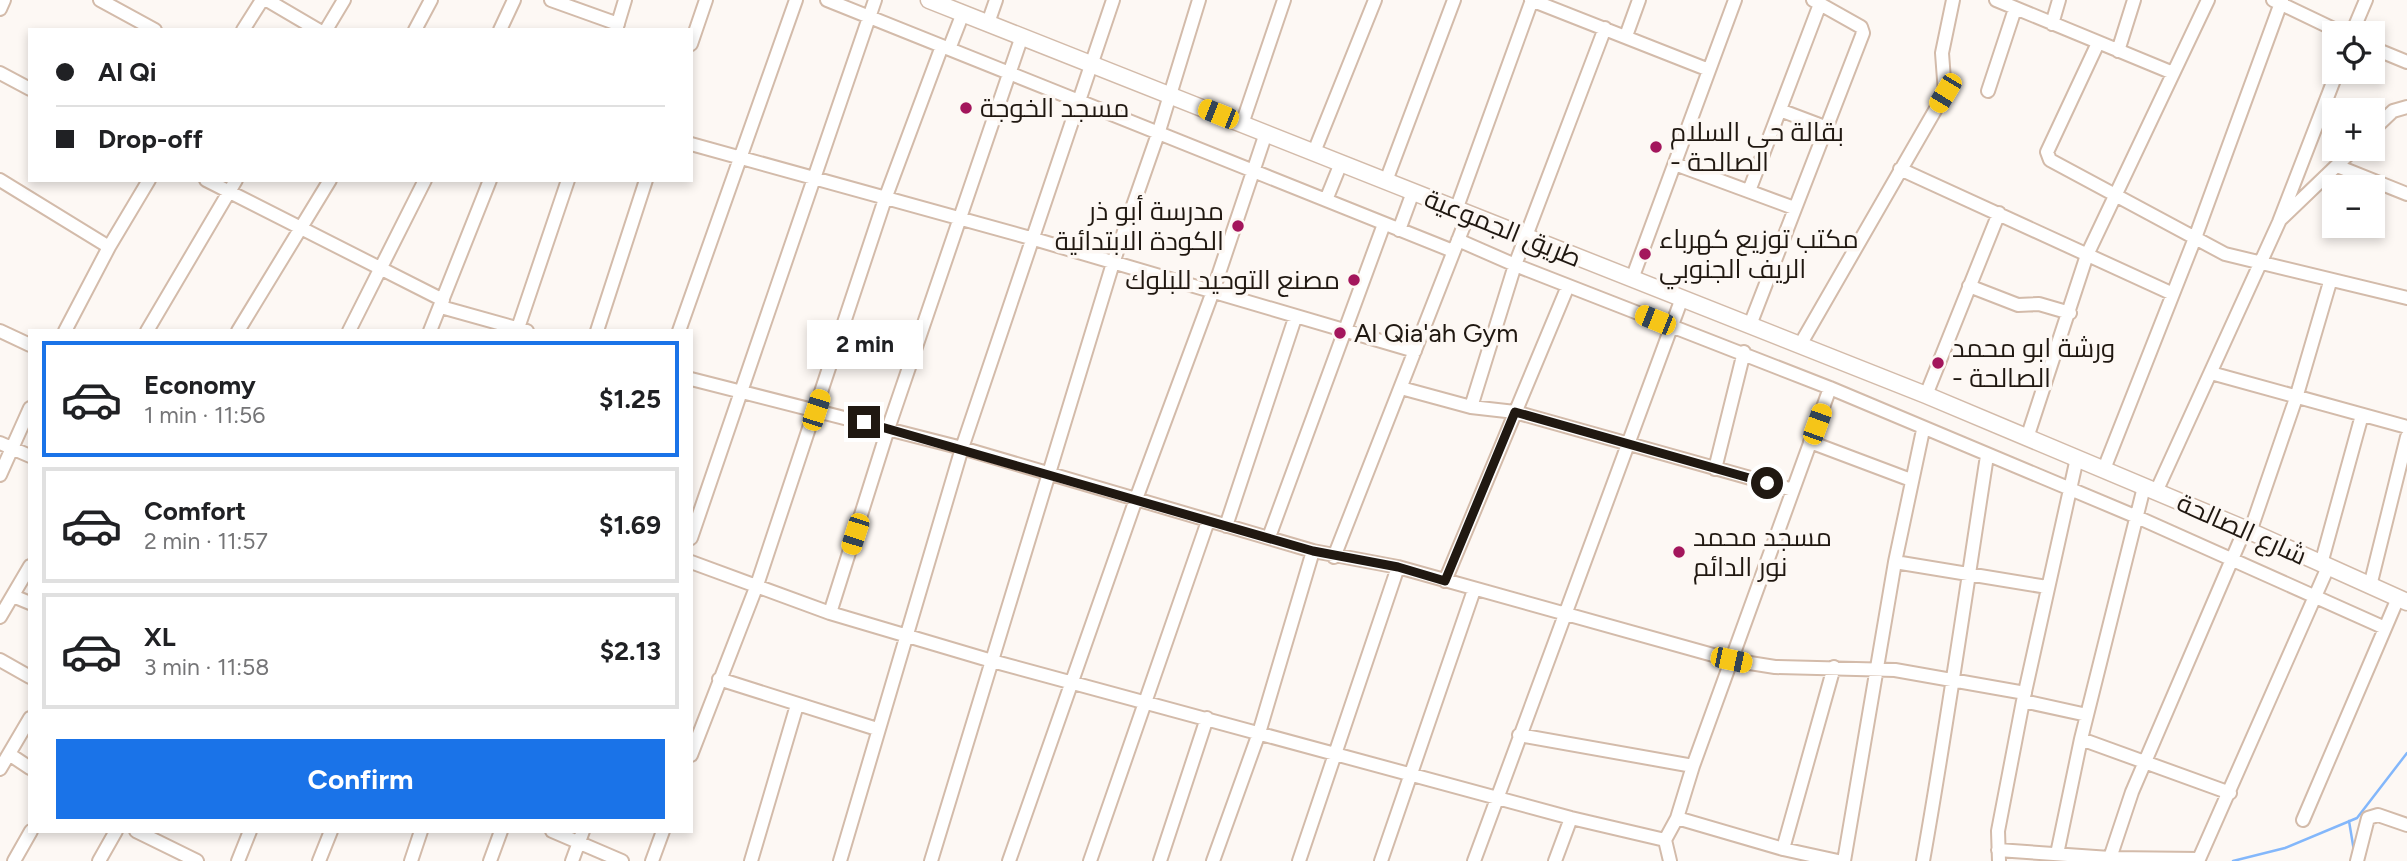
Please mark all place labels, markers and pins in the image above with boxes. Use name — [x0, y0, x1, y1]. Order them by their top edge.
place label: مسجد الخوجة — [980, 92, 1129, 124]
marker: مسجد الخوجة — [958, 100, 974, 116]
place label: بقالة حي السلام - الصالحة — [1670, 116, 1844, 178]
marker: بقالة حي السلام - الصالحة — [1648, 139, 1664, 155]
place label: مدرسة أبو ذر الكودة الابتدائية — [1055, 194, 1224, 257]
marker: مدرسة أبو ذر الكودة الابتدائية — [1230, 218, 1246, 234]
place label: مكتب توزيع كهرباء الريف الجنوبي — [1659, 223, 1859, 290]
marker: مكتب توزيع كهرباء الريف الجنوبي — [1637, 246, 1653, 262]
place label: مصنع التوحيد للبلوك — [1125, 264, 1340, 297]
marker: مصنع التوحيد للبلوك — [1346, 272, 1362, 288]
place label: Al Qia'ah Gym — [1354, 317, 1518, 349]
marker: Al Qia'ah Gym — [1332, 325, 1348, 341]
place label: ورشة ابو محمد - الصالحة — [1952, 332, 2115, 394]
marker: ورشة ابو محمد - الصالحة — [1930, 355, 1946, 371]
place label: مسجد محمد نور الدائم — [1693, 521, 1832, 585]
marker: مسجد محمد نور الدائم — [1671, 544, 1687, 560]

